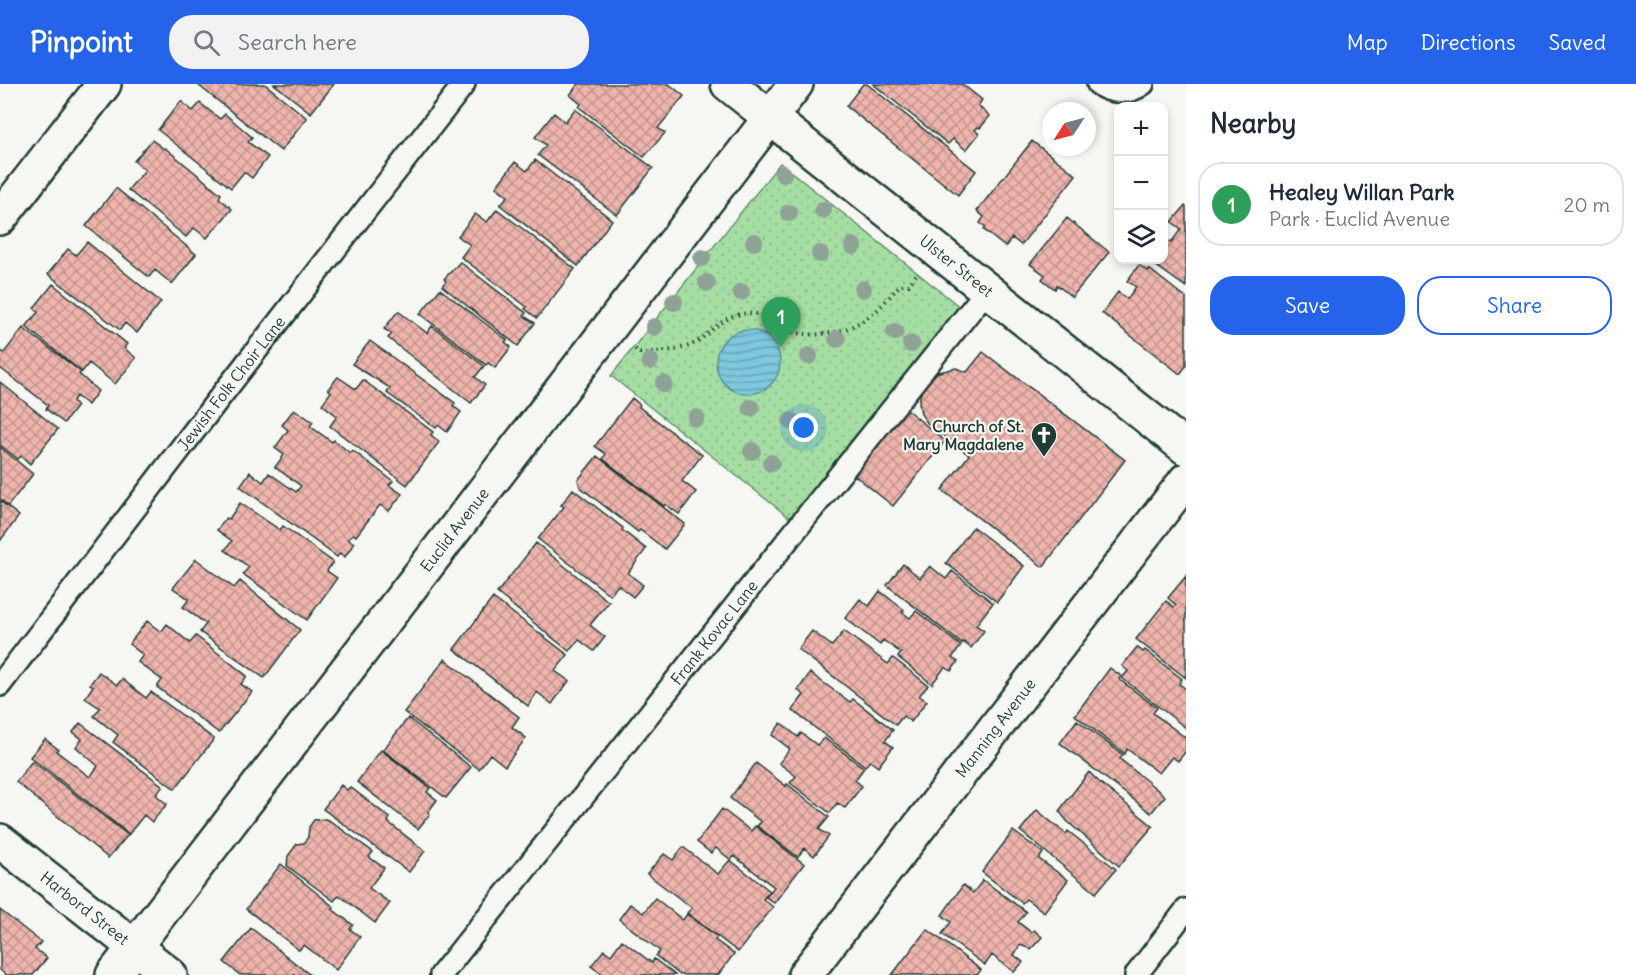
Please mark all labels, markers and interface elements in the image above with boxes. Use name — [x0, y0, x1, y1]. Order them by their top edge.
search box — [169, 15, 589, 69]
text: Pinpoint — [30, 24, 133, 60]
icon: search — [190, 26, 223, 59]
text: Search here — [238, 28, 357, 56]
text: Map — [1347, 29, 1388, 56]
text: Directions — [1421, 29, 1515, 56]
text: Saved — [1548, 29, 1606, 56]
north arrow — [1042, 102, 1096, 156]
map controls — [1114, 102, 1168, 264]
button: + — [1114, 102, 1168, 156]
text: Nearby — [1210, 107, 1296, 140]
button: − — [1114, 156, 1168, 210]
text: Healey Willan Park — [1269, 178, 1454, 206]
text: 1 — [1228, 192, 1235, 217]
text: 20 m — [1564, 192, 1610, 217]
text: Park · Euclid Avenue — [1269, 206, 1450, 231]
button: layers — [1114, 210, 1168, 264]
street label: Ulster Street — [916, 230, 998, 301]
button: Save — [1210, 276, 1405, 335]
button: Share — [1417, 276, 1612, 335]
pin: 1 — [762, 298, 800, 347]
street label: Jewish Folk Choir Lane — [173, 312, 289, 454]
your location — [789, 413, 818, 442]
place label: Church of St. Mary Magdalene — [903, 416, 1024, 455]
church icon: Church of St. Mary Magdalene — [1029, 420, 1059, 458]
street label: Euclid Avenue — [416, 484, 493, 576]
street label: Frank Kovac Lane — [666, 576, 762, 689]
street label: Manning Avenue — [951, 674, 1040, 781]
street label: Harbord Street — [36, 867, 134, 949]

